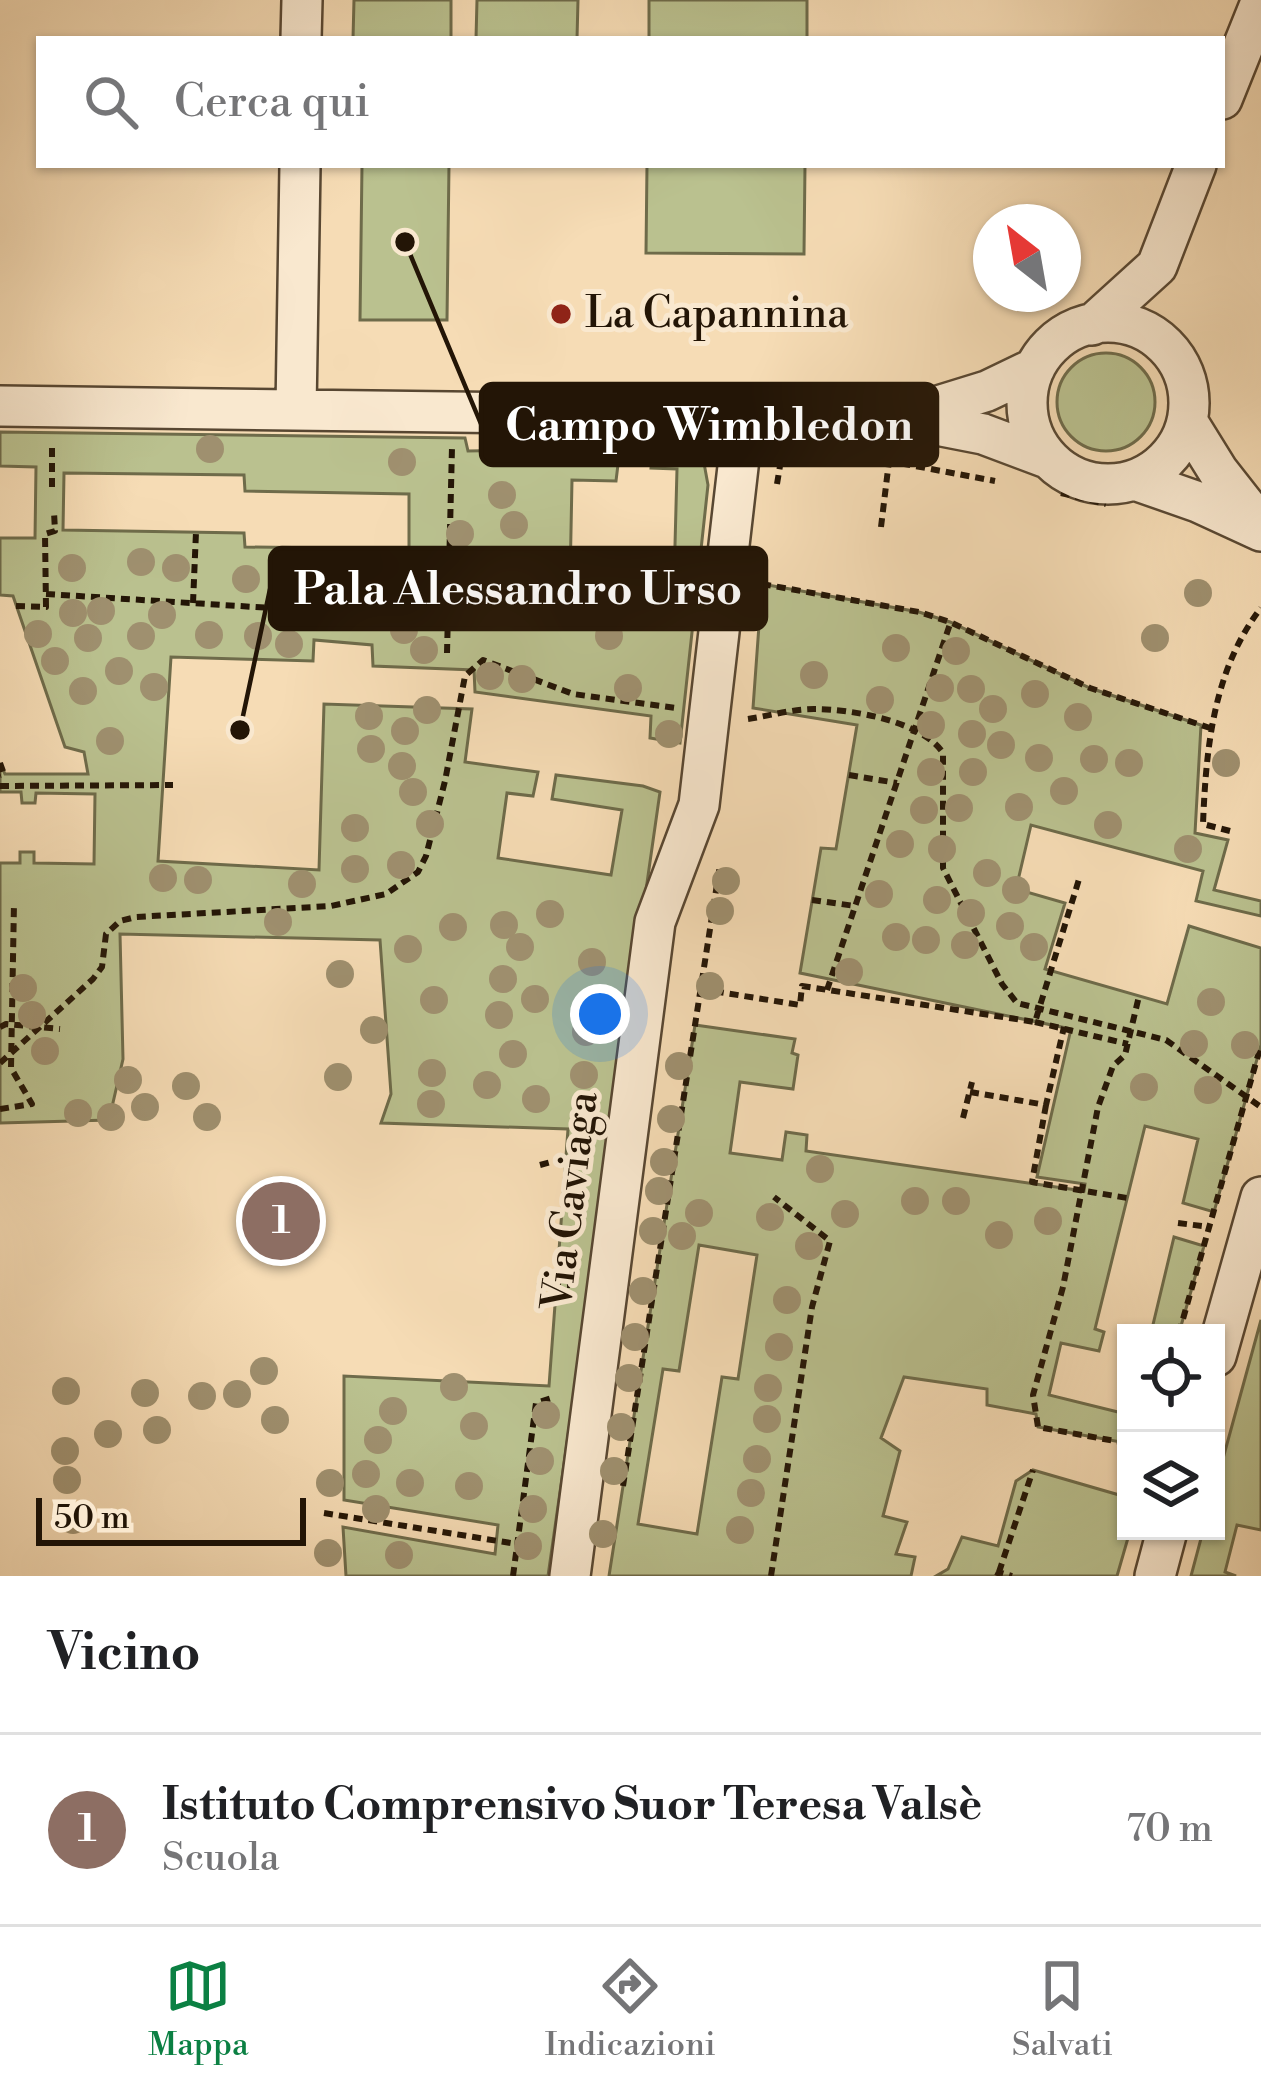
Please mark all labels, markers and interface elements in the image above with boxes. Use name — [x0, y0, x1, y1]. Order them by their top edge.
search box — [36, 36, 1225, 168]
icon: search — [78, 69, 144, 135]
text: Cerca qui — [174, 74, 370, 131]
north arrow — [973, 204, 1081, 312]
place label: La Capannina — [585, 288, 849, 341]
marker: La Capannina — [548, 301, 574, 327]
callout: Campo Wimbledon — [481, 384, 937, 465]
text: Campo Wimbledon — [505, 398, 913, 455]
callout: Pala Alessandro Urso — [270, 548, 766, 629]
text: Pala Alessandro Urso — [294, 562, 742, 619]
your location — [570, 984, 630, 1044]
street label: Via Caviaga — [531, 1088, 612, 1315]
pin: 1 — [242, 1176, 320, 1266]
map controls — [1117, 1324, 1225, 1540]
button: locate — [1117, 1324, 1225, 1432]
button: layers — [1117, 1432, 1225, 1540]
scale bar — [36, 1492, 306, 1545]
text: 50 m — [54, 1498, 130, 1539]
text: Vicino — [48, 1622, 201, 1686]
text: Istituto Comprensivo Suor Teresa Valsè — [162, 1777, 982, 1834]
text: 1 — [78, 1805, 96, 1854]
text: 70 m — [1126, 1805, 1213, 1854]
text: Scuola — [162, 1834, 280, 1883]
tab: Mappa — [148, 1953, 249, 2066]
tab: Indicazioni — [545, 1953, 716, 2066]
tab: Salvati — [1012, 1953, 1113, 2066]

